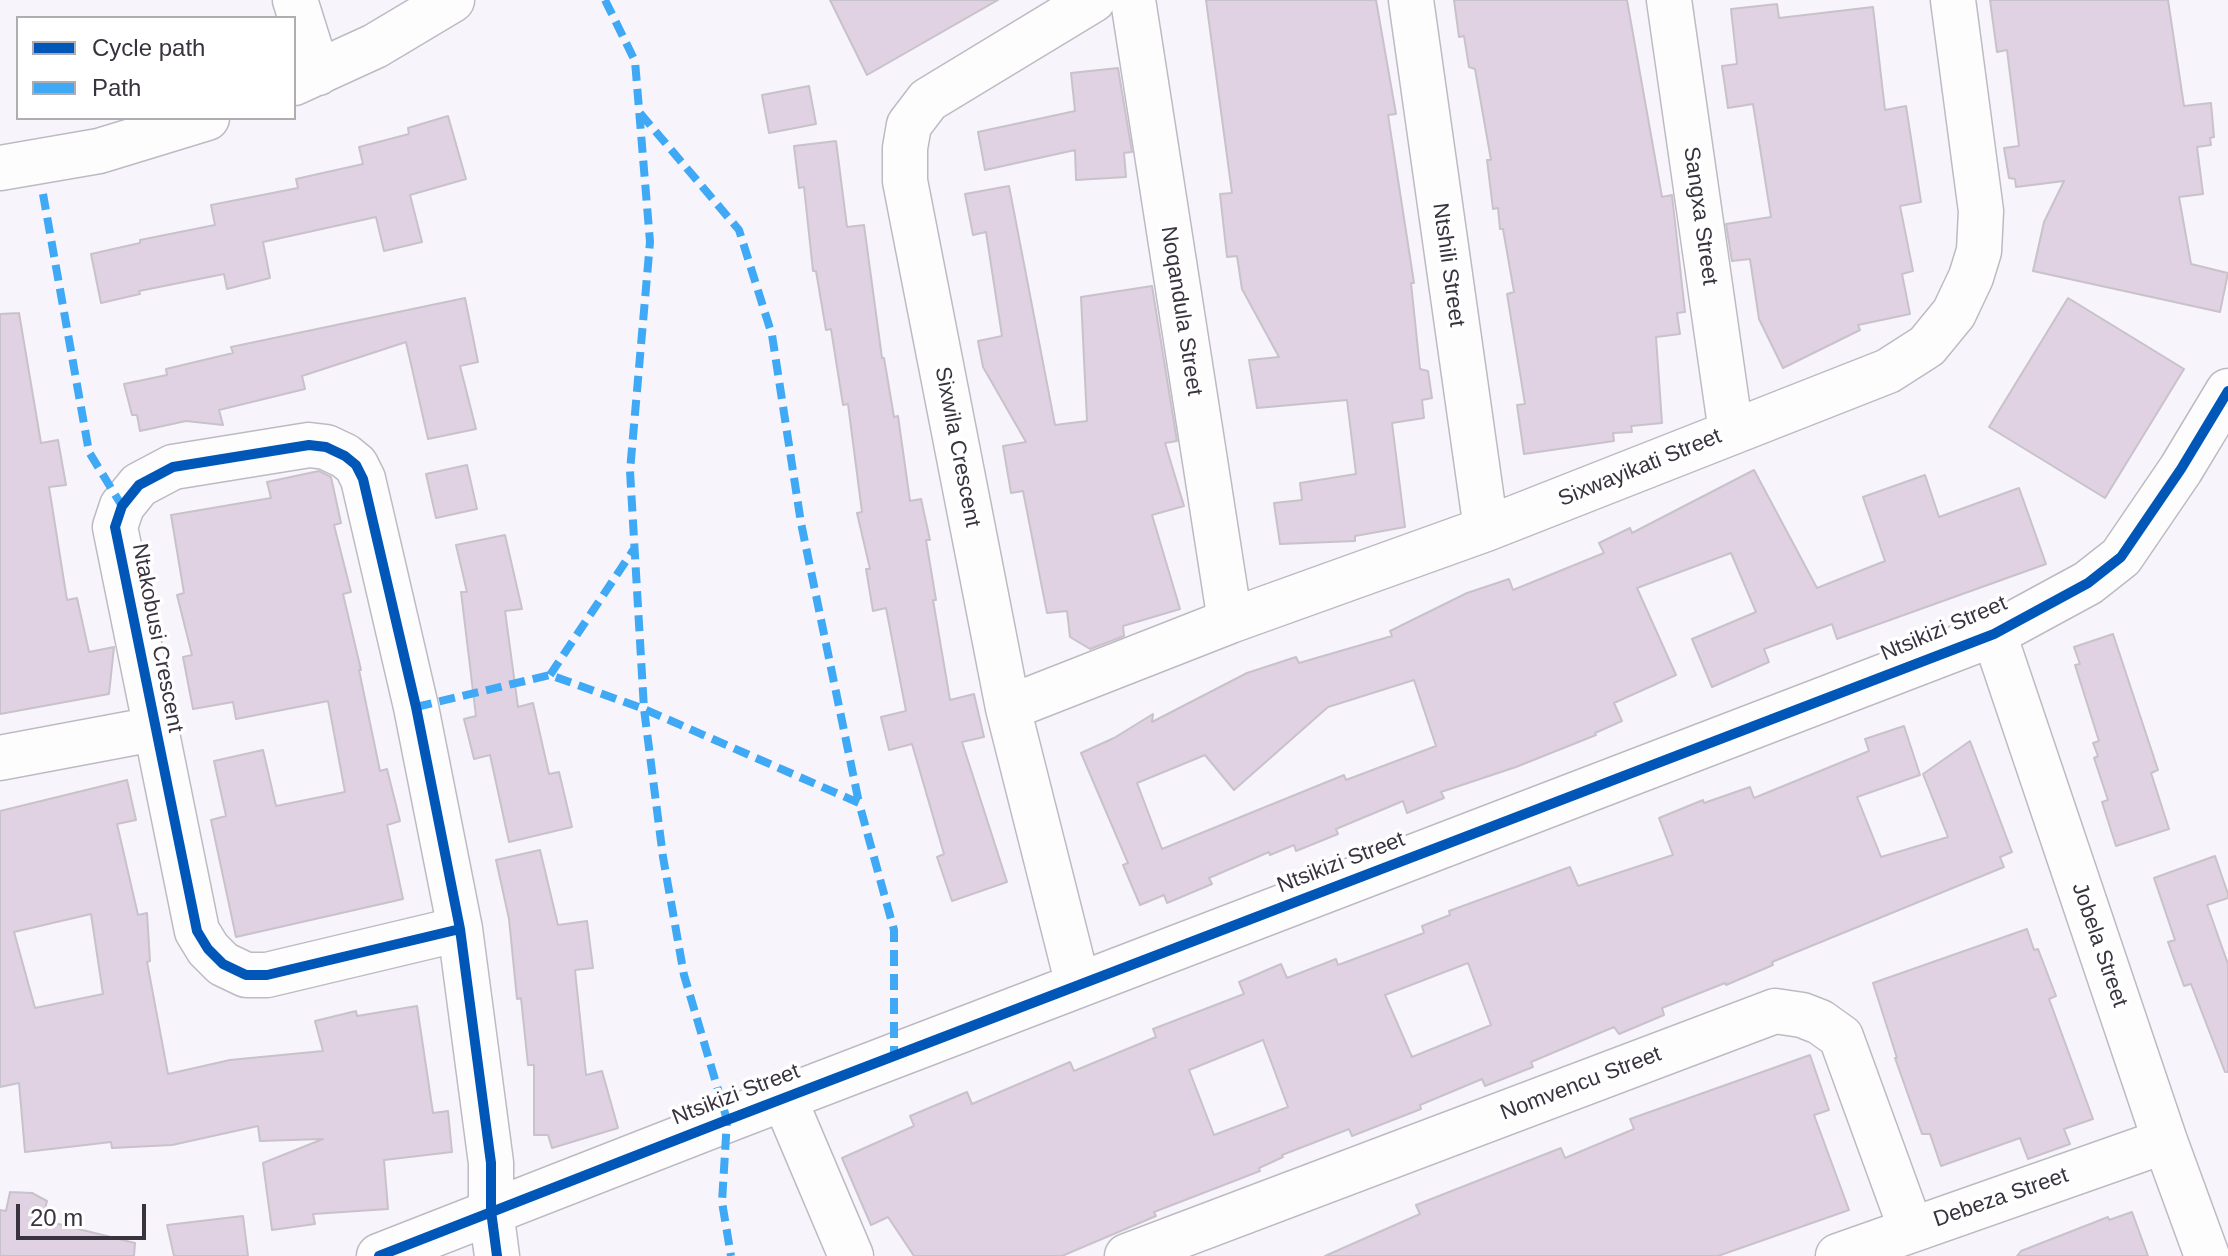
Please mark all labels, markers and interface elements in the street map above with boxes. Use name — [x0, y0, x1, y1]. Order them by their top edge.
legend — [16, 16, 296, 120]
text: Cycle path — [92, 34, 205, 61]
text: Path — [92, 74, 141, 101]
street label: Sangxa Street — [1677, 145, 1723, 287]
street label: Ntshili Street — [1426, 201, 1470, 329]
street label: Noqandula Street — [1155, 224, 1207, 398]
street label: Sixwila Crescent — [929, 365, 985, 529]
street label: Sixwayikati Street — [1555, 423, 1725, 513]
street label: Ntakobusi Crescent — [126, 541, 188, 735]
street label: Ntsikizi Street — [1877, 591, 2011, 667]
street label: Ntsikizi Street — [1273, 827, 1409, 899]
street label: Jobela Street — [2065, 879, 2133, 1011]
street label: Nomvencu Street — [1497, 1041, 1665, 1127]
street label: Ntsikizi Street — [668, 1059, 804, 1131]
street label: Debeza Street — [1930, 1163, 2072, 1233]
scale bar — [20, 1188, 150, 1238]
text: 20 m — [30, 1204, 83, 1231]

